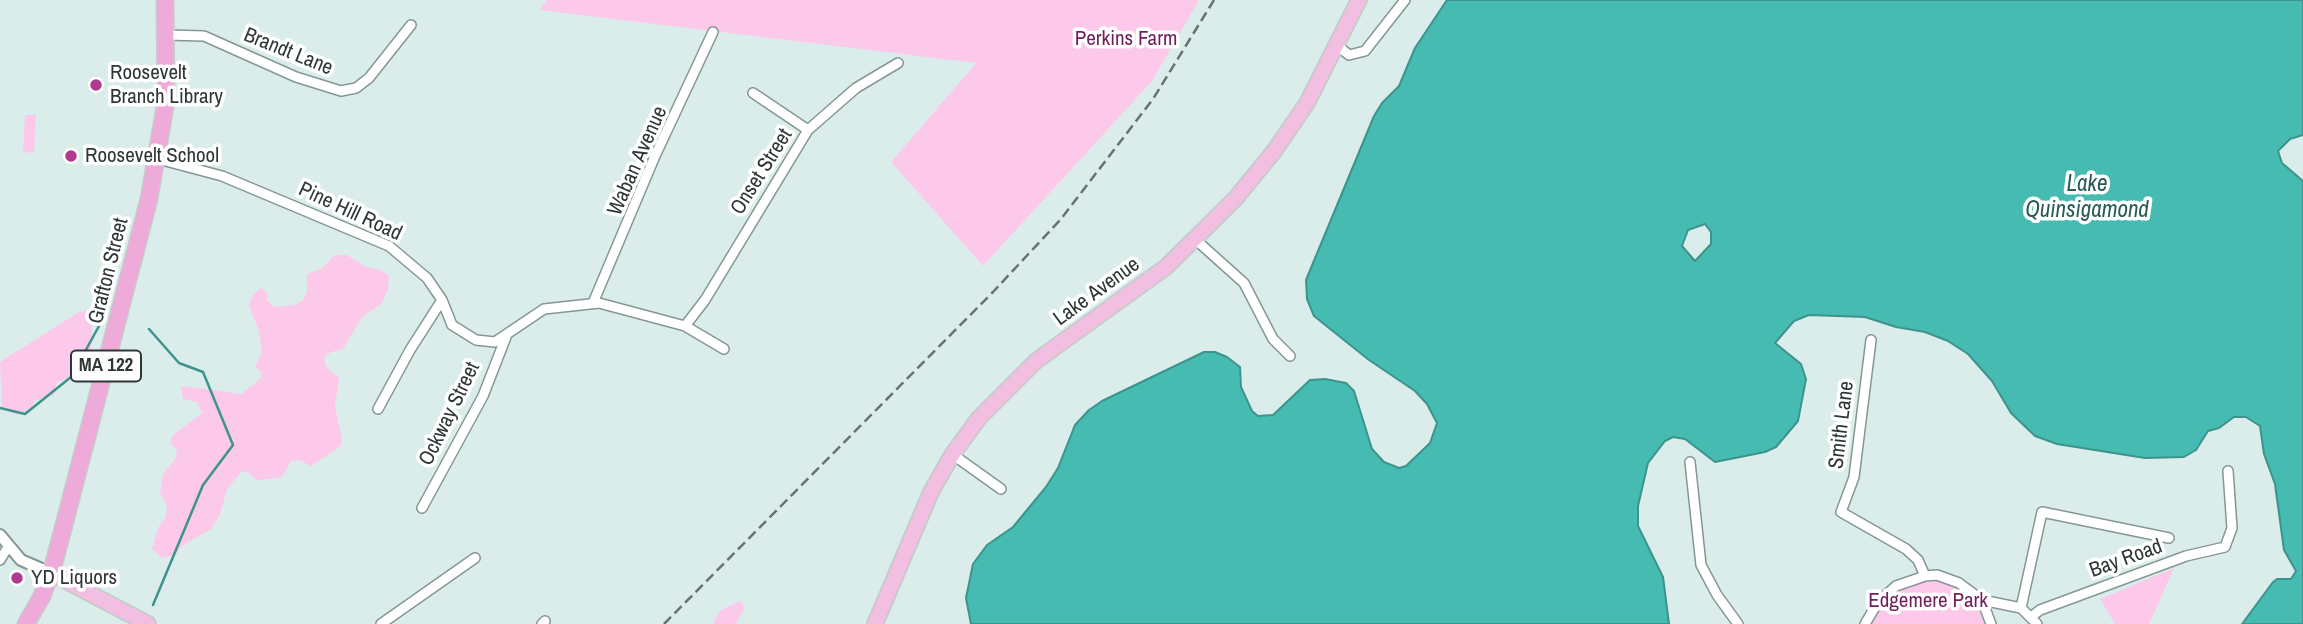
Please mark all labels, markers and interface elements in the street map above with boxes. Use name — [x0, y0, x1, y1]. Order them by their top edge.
street label: Brandt Lane — [240, 23, 336, 81]
park label: Perkins Farm — [1075, 26, 1177, 52]
place label: Roosevelt Branch Library — [110, 60, 223, 110]
marker: Roosevelt Branch Library — [88, 77, 104, 93]
street label: Waban Avenue — [603, 103, 673, 219]
street label: Onset Street — [726, 124, 798, 220]
place label: Roosevelt School — [85, 143, 219, 169]
marker: Roosevelt School — [63, 148, 79, 164]
water label: Lake Quinsigamond — [2025, 171, 2149, 225]
street label: Pine Hill Road — [294, 177, 406, 247]
street label: Grafton Street — [84, 215, 134, 327]
street label: Lake Avenue — [1049, 252, 1145, 332]
road number: MA 122 — [71, 350, 141, 382]
street label: Ockway Street — [414, 358, 486, 470]
street label: Smith Lane — [1824, 380, 1860, 470]
street label: Bay Road — [2086, 534, 2166, 584]
place label: YD Liquors — [31, 565, 117, 591]
marker: YD Liquors — [9, 570, 25, 586]
park label: Edgemere Park — [1868, 588, 1988, 614]

